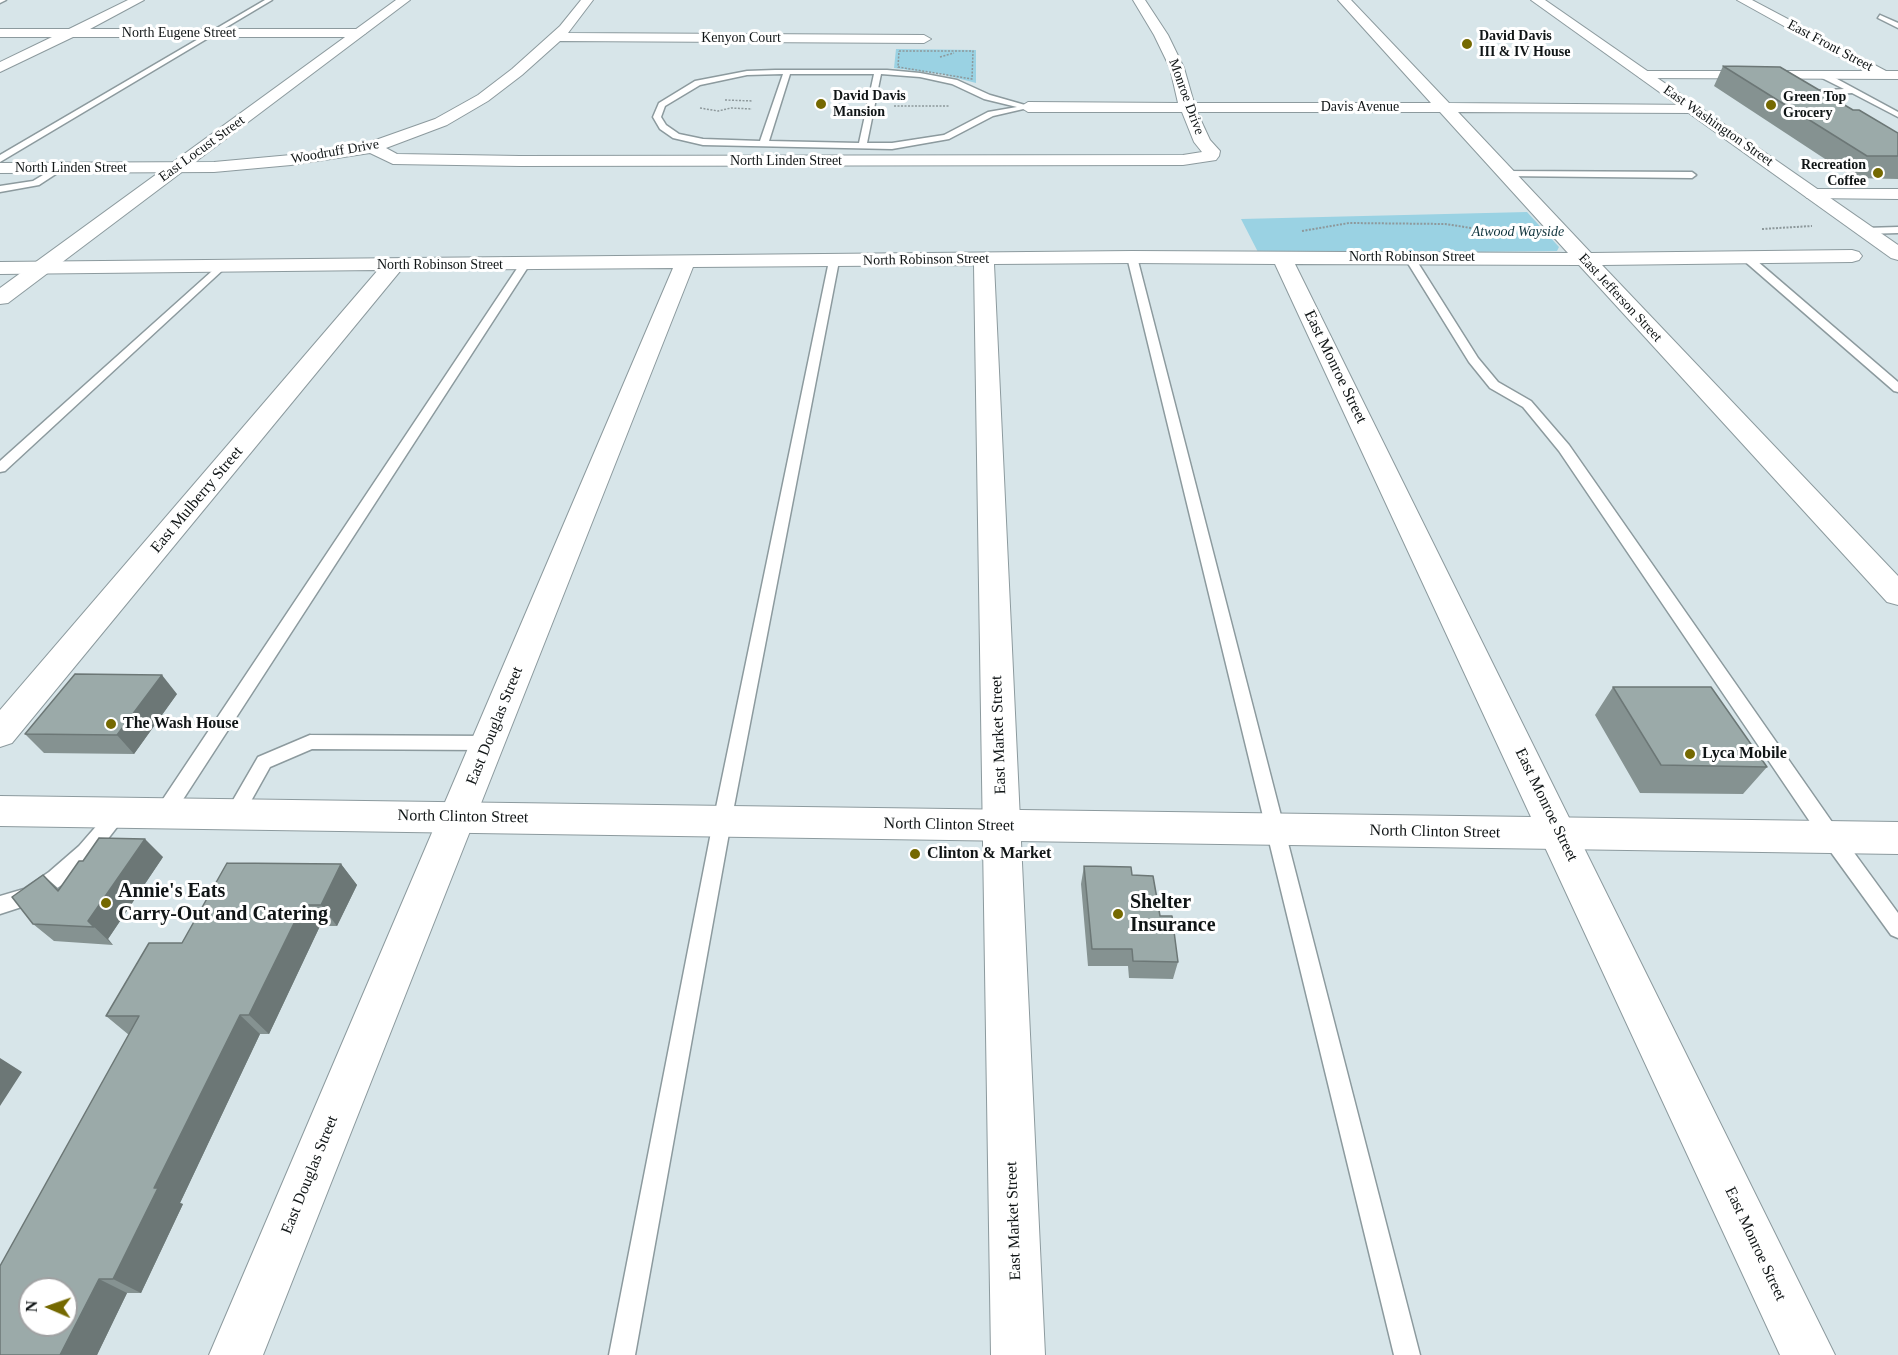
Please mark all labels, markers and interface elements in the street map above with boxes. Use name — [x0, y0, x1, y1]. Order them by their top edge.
street label: East Front Street — [1785, 16, 1875, 76]
street label: North Eugene Street — [122, 25, 236, 41]
place label: David Davis III & IV House — [1479, 28, 1570, 60]
street label: Kenyon Court — [701, 30, 781, 46]
marker: David Davis III & IV House — [1460, 37, 1474, 51]
street label: Monroe Drive — [1164, 57, 1208, 137]
street label: East Washington Street — [1660, 82, 1776, 170]
place label: David Davis Mansion — [833, 88, 906, 120]
place label: Green Top Grocery — [1783, 89, 1846, 122]
marker: David Davis Mansion — [814, 97, 828, 111]
marker: Green Top Grocery — [1764, 98, 1778, 112]
street label: Davis Avenue — [1321, 99, 1399, 115]
street label: East Locust Street — [156, 112, 248, 186]
street label: Woodruff Drive — [290, 136, 380, 168]
street label: North Linden Street — [730, 153, 842, 169]
place label: Recreation Coffee — [1801, 157, 1866, 190]
street label: North Linden Street — [15, 160, 127, 176]
marker: Recreation Coffee — [1871, 166, 1885, 180]
park label: Atwood Wayside — [1472, 224, 1564, 240]
street label: North Robinson Street — [1349, 249, 1475, 265]
street label: East Jefferson Street — [1575, 250, 1665, 346]
street label: North Robinson Street — [863, 251, 989, 269]
street label: North Robinson Street — [377, 257, 503, 273]
street label: East Monroe Street — [1299, 307, 1371, 427]
street label: East Mulberry Street — [147, 443, 247, 557]
street label: East Douglas Street — [462, 664, 528, 788]
street label: East Market Street — [987, 675, 1011, 795]
place label: The Wash House — [123, 714, 239, 734]
marker: The Wash House — [104, 717, 118, 731]
place label: Lyca Mobile — [1702, 744, 1787, 764]
street label: East Monroe Street — [1510, 745, 1582, 865]
marker: Lyca Mobile — [1683, 747, 1697, 761]
street label: North Clinton Street — [398, 806, 528, 828]
street label: North Clinton Street — [884, 814, 1014, 836]
street label: North Clinton Street — [1370, 821, 1500, 843]
place label: Clinton & Market — [927, 844, 1051, 864]
marker: Clinton & Market — [908, 847, 922, 861]
place label: Annie's Eats Carry-Out and Catering — [118, 880, 328, 927]
place label: Shelter Insurance — [1130, 891, 1216, 938]
marker: Annie's Eats Carry-Out and Catering — [99, 896, 113, 910]
marker: Shelter Insurance — [1111, 907, 1125, 921]
street label: East Douglas Street — [277, 1113, 343, 1237]
street label: East Market Street — [1002, 1161, 1026, 1281]
street label: East Monroe Street — [1720, 1184, 1790, 1304]
north arrow — [18, 1277, 78, 1337]
text: N — [23, 1300, 40, 1312]

